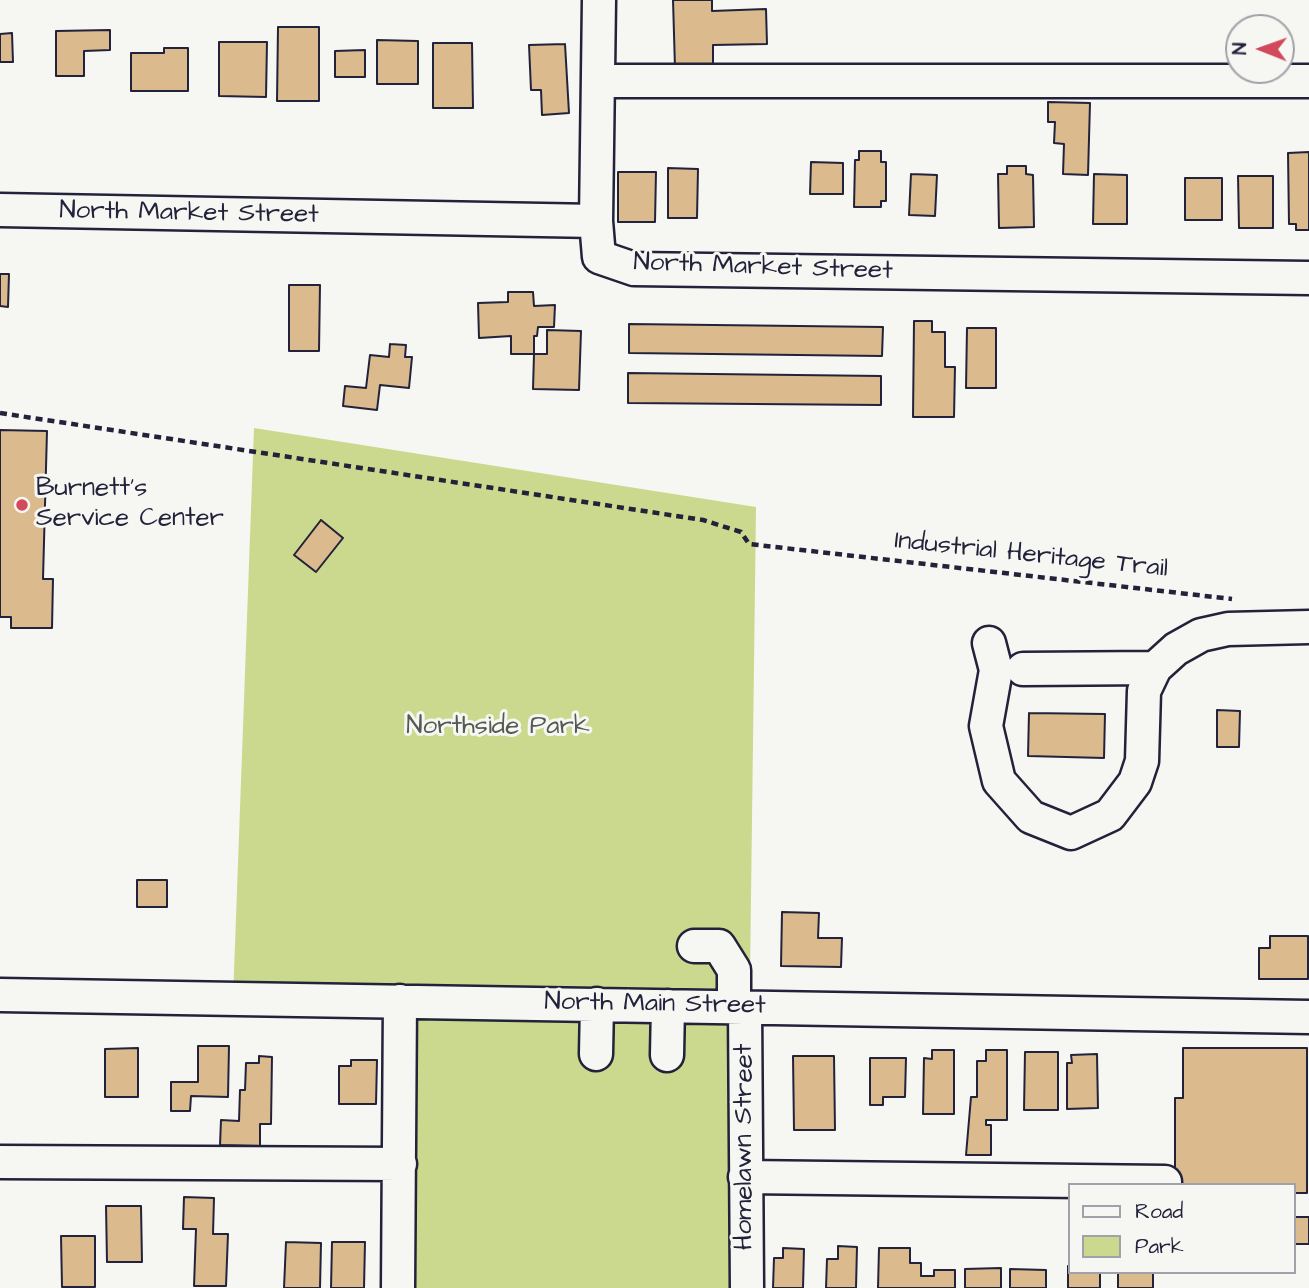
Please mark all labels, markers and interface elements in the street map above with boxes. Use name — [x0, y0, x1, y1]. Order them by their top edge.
north arrow — [1225, 14, 1295, 84]
text: N — [1227, 42, 1254, 55]
street label: North Market Street — [59, 196, 319, 232]
street label: North Market Street — [633, 248, 893, 288]
place label: Burnett's Service Center — [36, 474, 224, 536]
marker: Burnett's Service Center — [14, 497, 30, 513]
street label: Industrial Heritage Trail — [893, 526, 1169, 586]
park label: Northside Park — [406, 712, 590, 744]
street label: North Main Street — [544, 987, 766, 1023]
street label: Homelawn Street — [730, 1044, 762, 1250]
legend — [1068, 1183, 1295, 1274]
text: Road — [1135, 1197, 1183, 1226]
text: Park — [1135, 1232, 1184, 1261]

